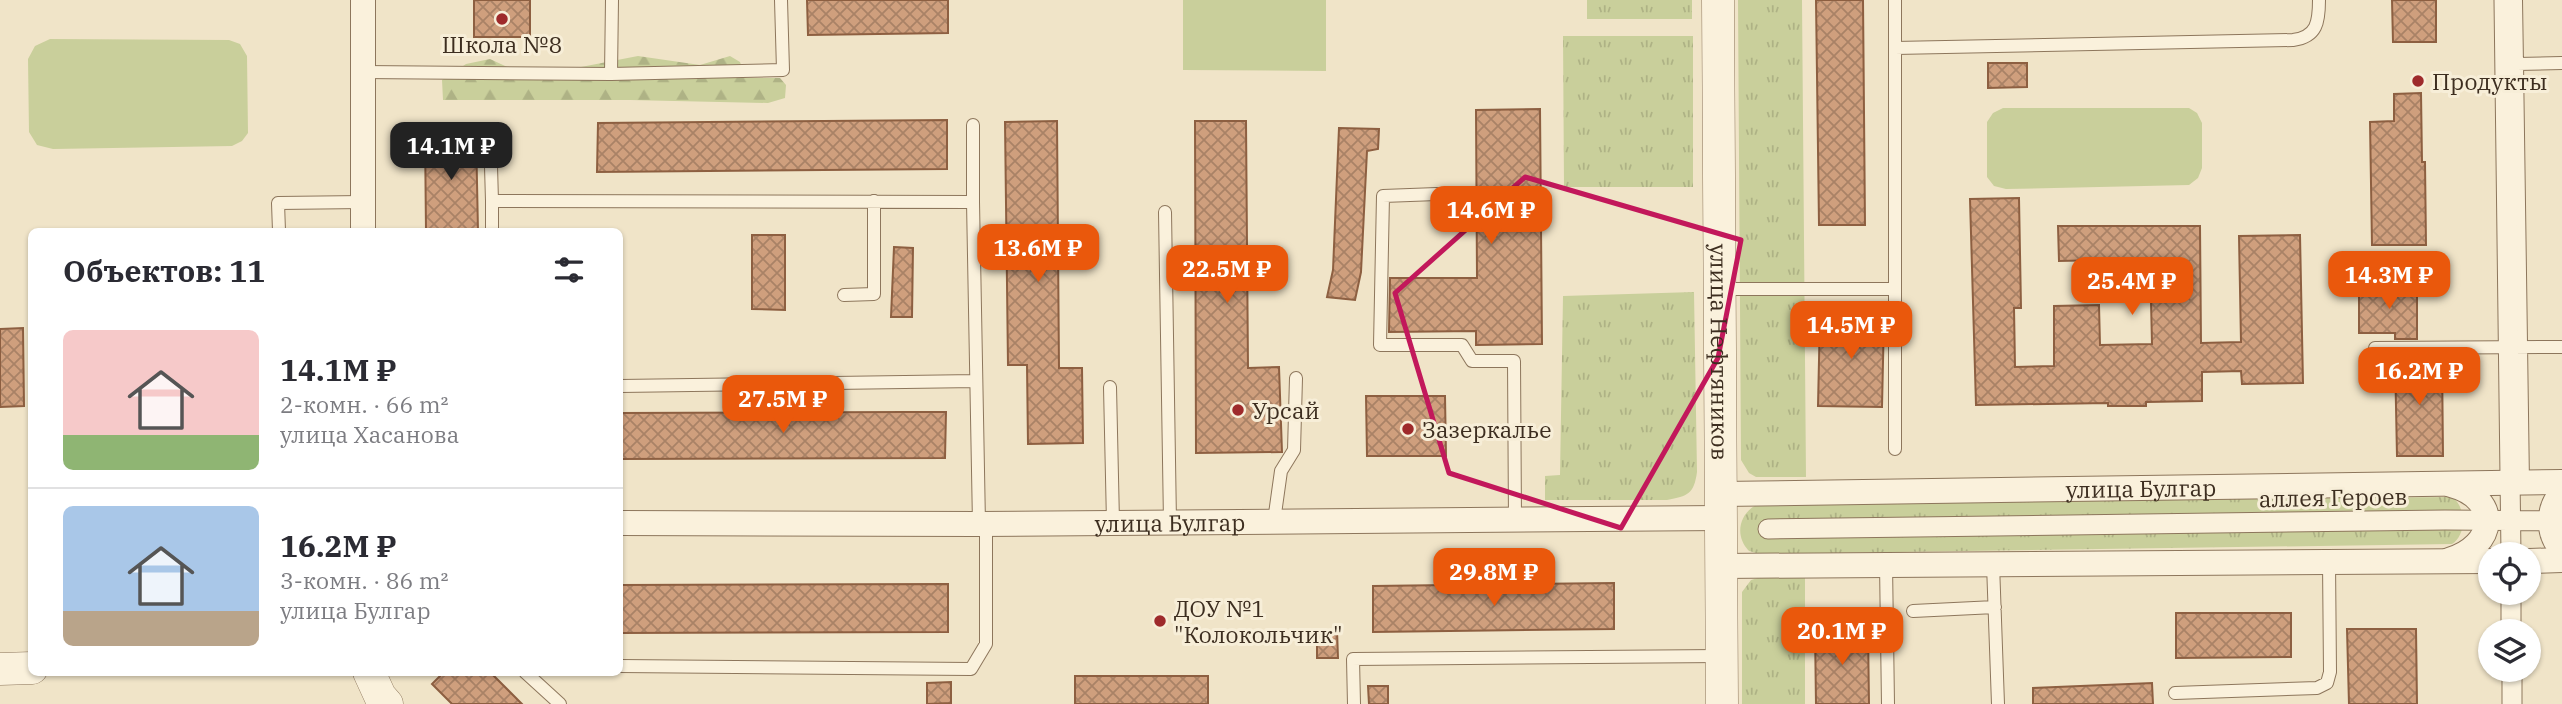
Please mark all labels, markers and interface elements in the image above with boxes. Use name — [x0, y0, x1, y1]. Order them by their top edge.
marker: Школа №8 — [494, 11, 510, 27]
place label: Школа №8 — [442, 29, 562, 59]
place label: Продукты — [2432, 66, 2547, 96]
marker: Продукты — [2410, 73, 2426, 89]
pin: 14.1M ₽ — [386, 122, 516, 182]
text: 14.1M ₽ — [406, 130, 496, 160]
pin: 14.6M ₽ — [1426, 187, 1556, 246]
text: 14.6M ₽ — [1446, 194, 1536, 224]
pin: 13.6M ₽ — [973, 224, 1103, 284]
text: 13.6M ₽ — [993, 232, 1083, 262]
street label: улица Нефтяников — [1704, 244, 1736, 460]
pin: 22.5M ₽ — [1162, 246, 1292, 305]
text: Объектов: 11 — [63, 251, 265, 290]
icon: filters — [550, 251, 588, 289]
pin: 14.3M ₽ — [2324, 252, 2454, 311]
text: 22.5M ₽ — [1182, 253, 1272, 283]
pin: 25.4M ₽ — [2067, 258, 2197, 317]
text: 14.3M ₽ — [2344, 259, 2434, 289]
text: 25.4M ₽ — [2087, 265, 2177, 295]
pin: 14.5M ₽ — [1786, 302, 1916, 361]
text: 14.5M ₽ — [1806, 309, 1896, 339]
pin: 16.2M ₽ — [2354, 348, 2484, 407]
text: 14.1M ₽ — [280, 350, 397, 389]
text: 16.2M ₽ — [2374, 355, 2464, 385]
icon: home — [119, 358, 203, 442]
pin: 27.5M ₽ — [718, 376, 848, 435]
text: 27.5M ₽ — [738, 383, 828, 413]
text: 2-комн. · 66 m² — [280, 389, 449, 419]
place label: Урсай — [1252, 395, 1320, 425]
marker: Урсай — [1230, 402, 1246, 418]
place label: Зазеркалье — [1422, 414, 1551, 444]
text: улица Хасанова — [280, 419, 459, 449]
marker: Зазеркалье — [1400, 421, 1416, 437]
street label: улица Булгар — [2065, 472, 2216, 504]
street label: аллея Героев — [2259, 481, 2407, 513]
street label: улица Булгар — [1095, 507, 1245, 538]
text: 16.2M ₽ — [280, 526, 397, 565]
icon: home — [119, 534, 203, 618]
map controls — [2478, 542, 2541, 682]
button: locate — [2478, 542, 2541, 605]
pin: 29.8M ₽ — [1429, 548, 1559, 608]
text: 29.8M ₽ — [1449, 556, 1539, 586]
text: 3-комн. · 86 m² — [280, 565, 449, 595]
place label: ДОУ №1 "Колокольчик" — [1174, 593, 1343, 649]
text: улица Булгар — [280, 595, 431, 625]
pin: 20.1M ₽ — [1777, 608, 1907, 667]
marker: ДОУ №1 "Колокольчик" — [1152, 613, 1168, 629]
text: 20.1M ₽ — [1797, 615, 1887, 645]
button: layers — [2478, 619, 2541, 682]

